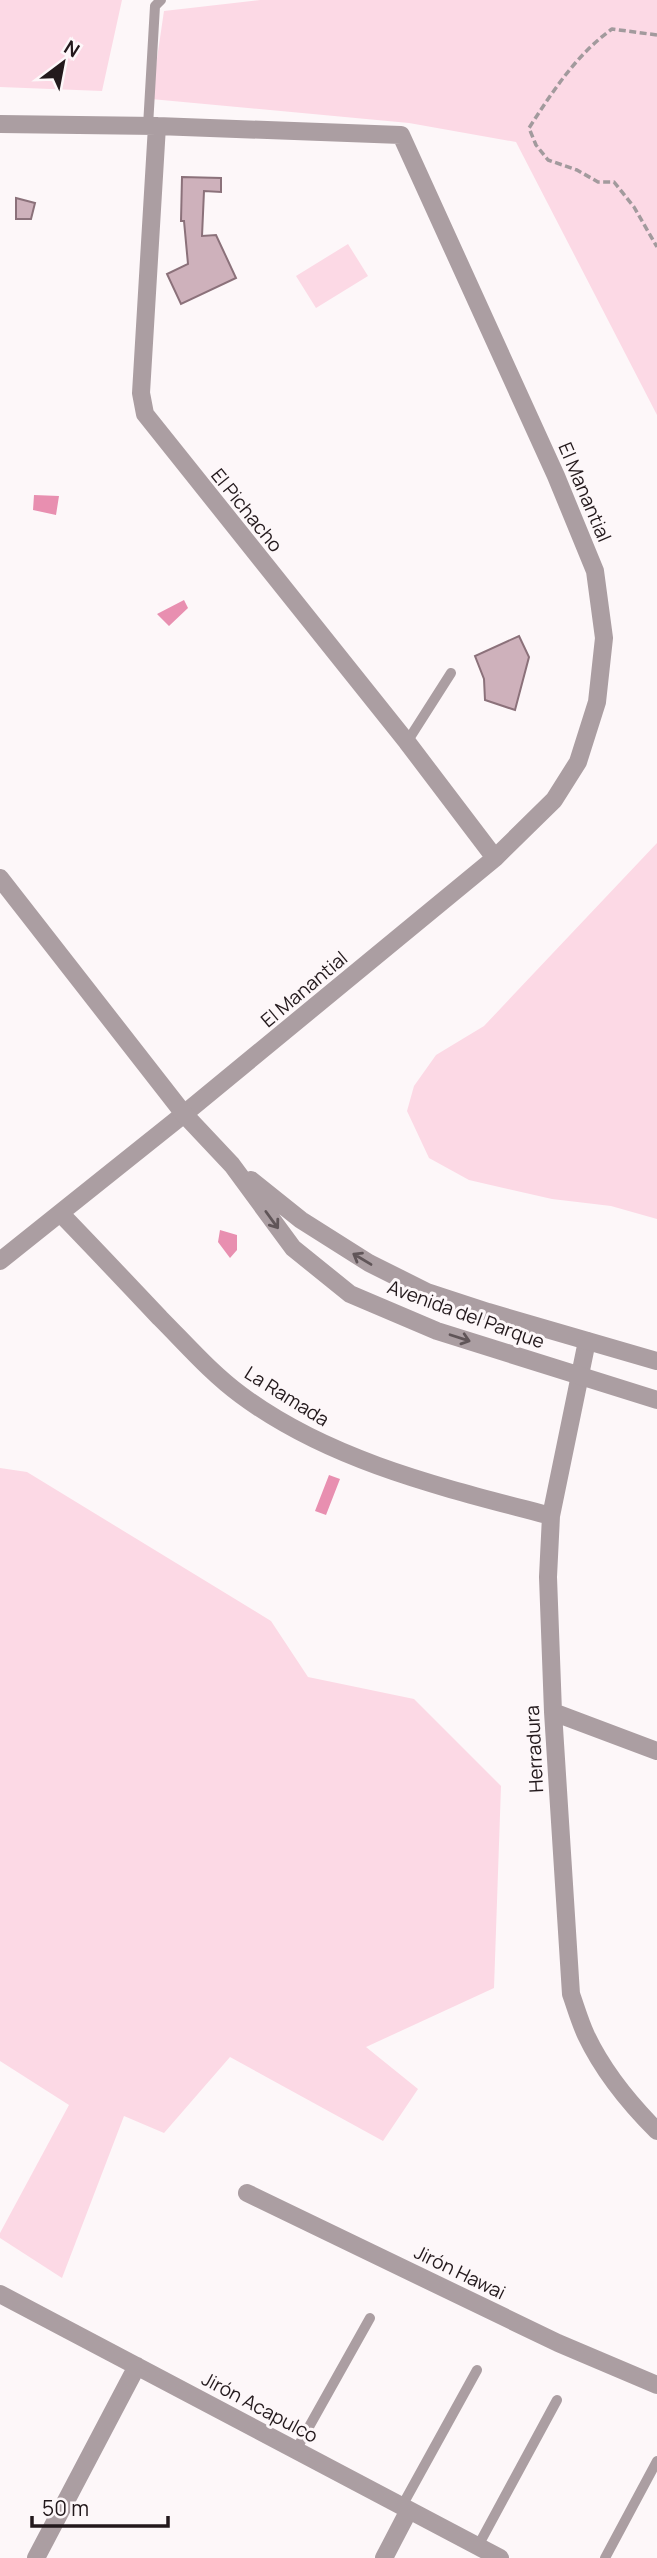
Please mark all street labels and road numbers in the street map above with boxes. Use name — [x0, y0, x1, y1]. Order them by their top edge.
street label: El Manantial — [552, 438, 618, 546]
street label: El Pichacho — [205, 463, 289, 557]
street label: El Manantial — [255, 945, 353, 1033]
street label: Avenida del Parque — [384, 1274, 548, 1354]
street label: La Ramada — [240, 1360, 334, 1432]
street label: Herradura — [519, 1705, 549, 1793]
street label: Jirón Hawai — [410, 2239, 510, 2305]
street label: Jirón Acapulco — [198, 2366, 322, 2448]

